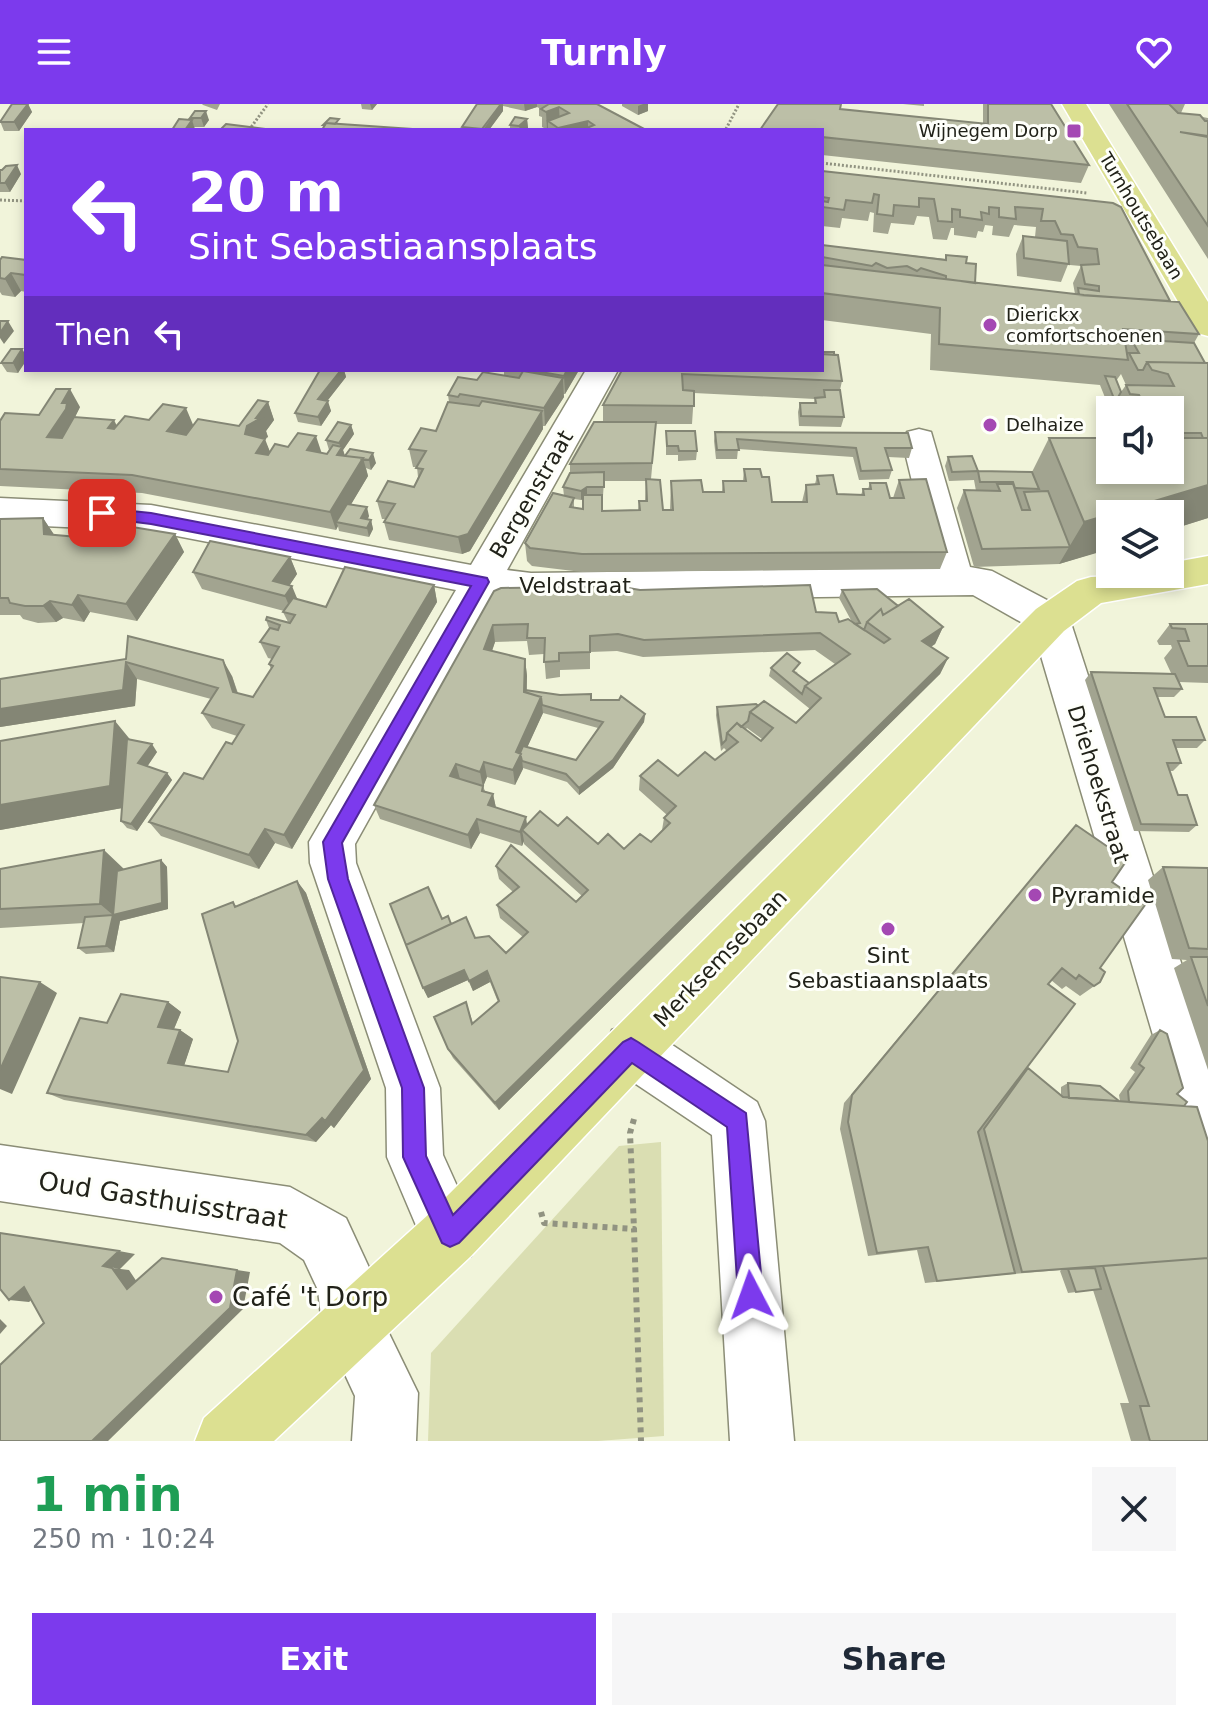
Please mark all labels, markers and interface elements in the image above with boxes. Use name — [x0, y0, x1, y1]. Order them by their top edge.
icon: menu — [32, 30, 76, 74]
icon: heart — [1132, 30, 1176, 74]
text: Turnly — [541, 32, 667, 73]
place label: Wijnegem Dorp — [919, 120, 1058, 141]
marker: Wijnegem Dorp — [1065, 122, 1083, 140]
street label: Turnhoutsebaan — [1095, 148, 1188, 283]
text: 20 m — [188, 159, 344, 224]
icon: left — [56, 160, 160, 264]
text: Sint Sebastiaansplaats — [188, 226, 598, 267]
place label: Dierickx comfortschoenen — [1006, 304, 1163, 346]
icon: left — [147, 312, 191, 356]
marker: Dierickx comfortschoenen — [981, 316, 999, 334]
text: Then — [56, 317, 131, 352]
map controls — [1096, 396, 1184, 588]
button: sound — [1096, 396, 1184, 484]
place label: Delhaize — [1006, 414, 1084, 435]
marker: Delhaize — [981, 416, 999, 434]
street label: Bergenstraat — [485, 426, 578, 563]
pin — [68, 479, 136, 547]
icon: arrive — [80, 491, 124, 535]
button: layers — [1096, 500, 1184, 588]
street label: Veldstraat — [519, 573, 631, 598]
street label: Driehoekstraat — [1063, 702, 1135, 867]
place label: Pyramide — [1051, 883, 1155, 908]
street label: Merksemsebaan — [649, 885, 792, 1032]
marker: Pyramide — [1026, 886, 1044, 904]
marker: Sint Sebastiaansplaats — [879, 920, 897, 938]
place label: Sint Sebastiaansplaats — [788, 943, 988, 993]
street label: Oud Gasthuisstraat — [36, 1165, 290, 1235]
position arrow — [709, 1253, 793, 1337]
place label: Café 't Dorp — [232, 1282, 388, 1312]
marker: Café 't Dorp — [207, 1288, 225, 1306]
text: 1 min — [32, 1466, 183, 1522]
button: close — [1092, 1467, 1176, 1551]
text: 250 m · 10:24 — [32, 1524, 215, 1554]
button: Exit — [32, 1613, 596, 1705]
button: Share — [612, 1613, 1176, 1705]

